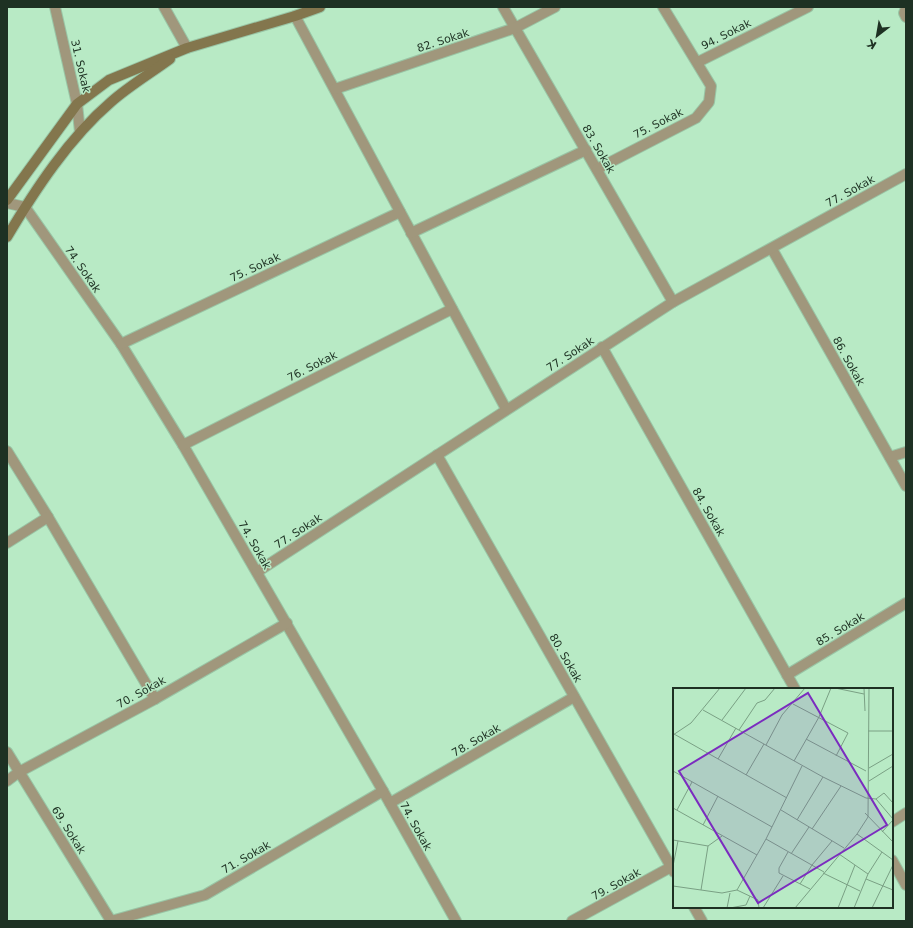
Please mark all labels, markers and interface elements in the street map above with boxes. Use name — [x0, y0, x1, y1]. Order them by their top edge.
street label: 94. Sokak — [699, 16, 754, 52]
north arrow — [857, 16, 897, 56]
street label: 82. Sokak — [415, 26, 471, 55]
text: K — [865, 36, 879, 52]
street label: 31. Sokak — [68, 38, 93, 94]
street label: 75. Sokak — [631, 105, 686, 141]
street label: 83. Sokak — [579, 123, 618, 176]
street label: 77. Sokak — [823, 172, 878, 210]
street label: 74. Sokak — [62, 243, 104, 296]
street label: 75. Sokak — [228, 250, 283, 285]
street label: 77. Sokak — [544, 334, 597, 375]
street label: 86. Sokak — [830, 334, 868, 389]
street label: 76. Sokak — [285, 348, 340, 384]
street label: 84. Sokak — [689, 486, 728, 539]
street label: 77. Sokak — [272, 511, 325, 552]
street label: 74. Sokak — [235, 519, 274, 572]
street label: 85. Sokak — [814, 610, 867, 649]
street label: 80. Sokak — [546, 632, 585, 685]
street label: 70. Sokak — [114, 673, 169, 711]
inset map — [673, 688, 893, 908]
street label: 78. Sokak — [450, 721, 503, 760]
street label: 74. Sokak — [397, 799, 435, 854]
street label: 69. Sokak — [49, 804, 89, 857]
street label: 71. Sokak — [220, 838, 273, 877]
street label: 79. Sokak — [589, 865, 644, 903]

